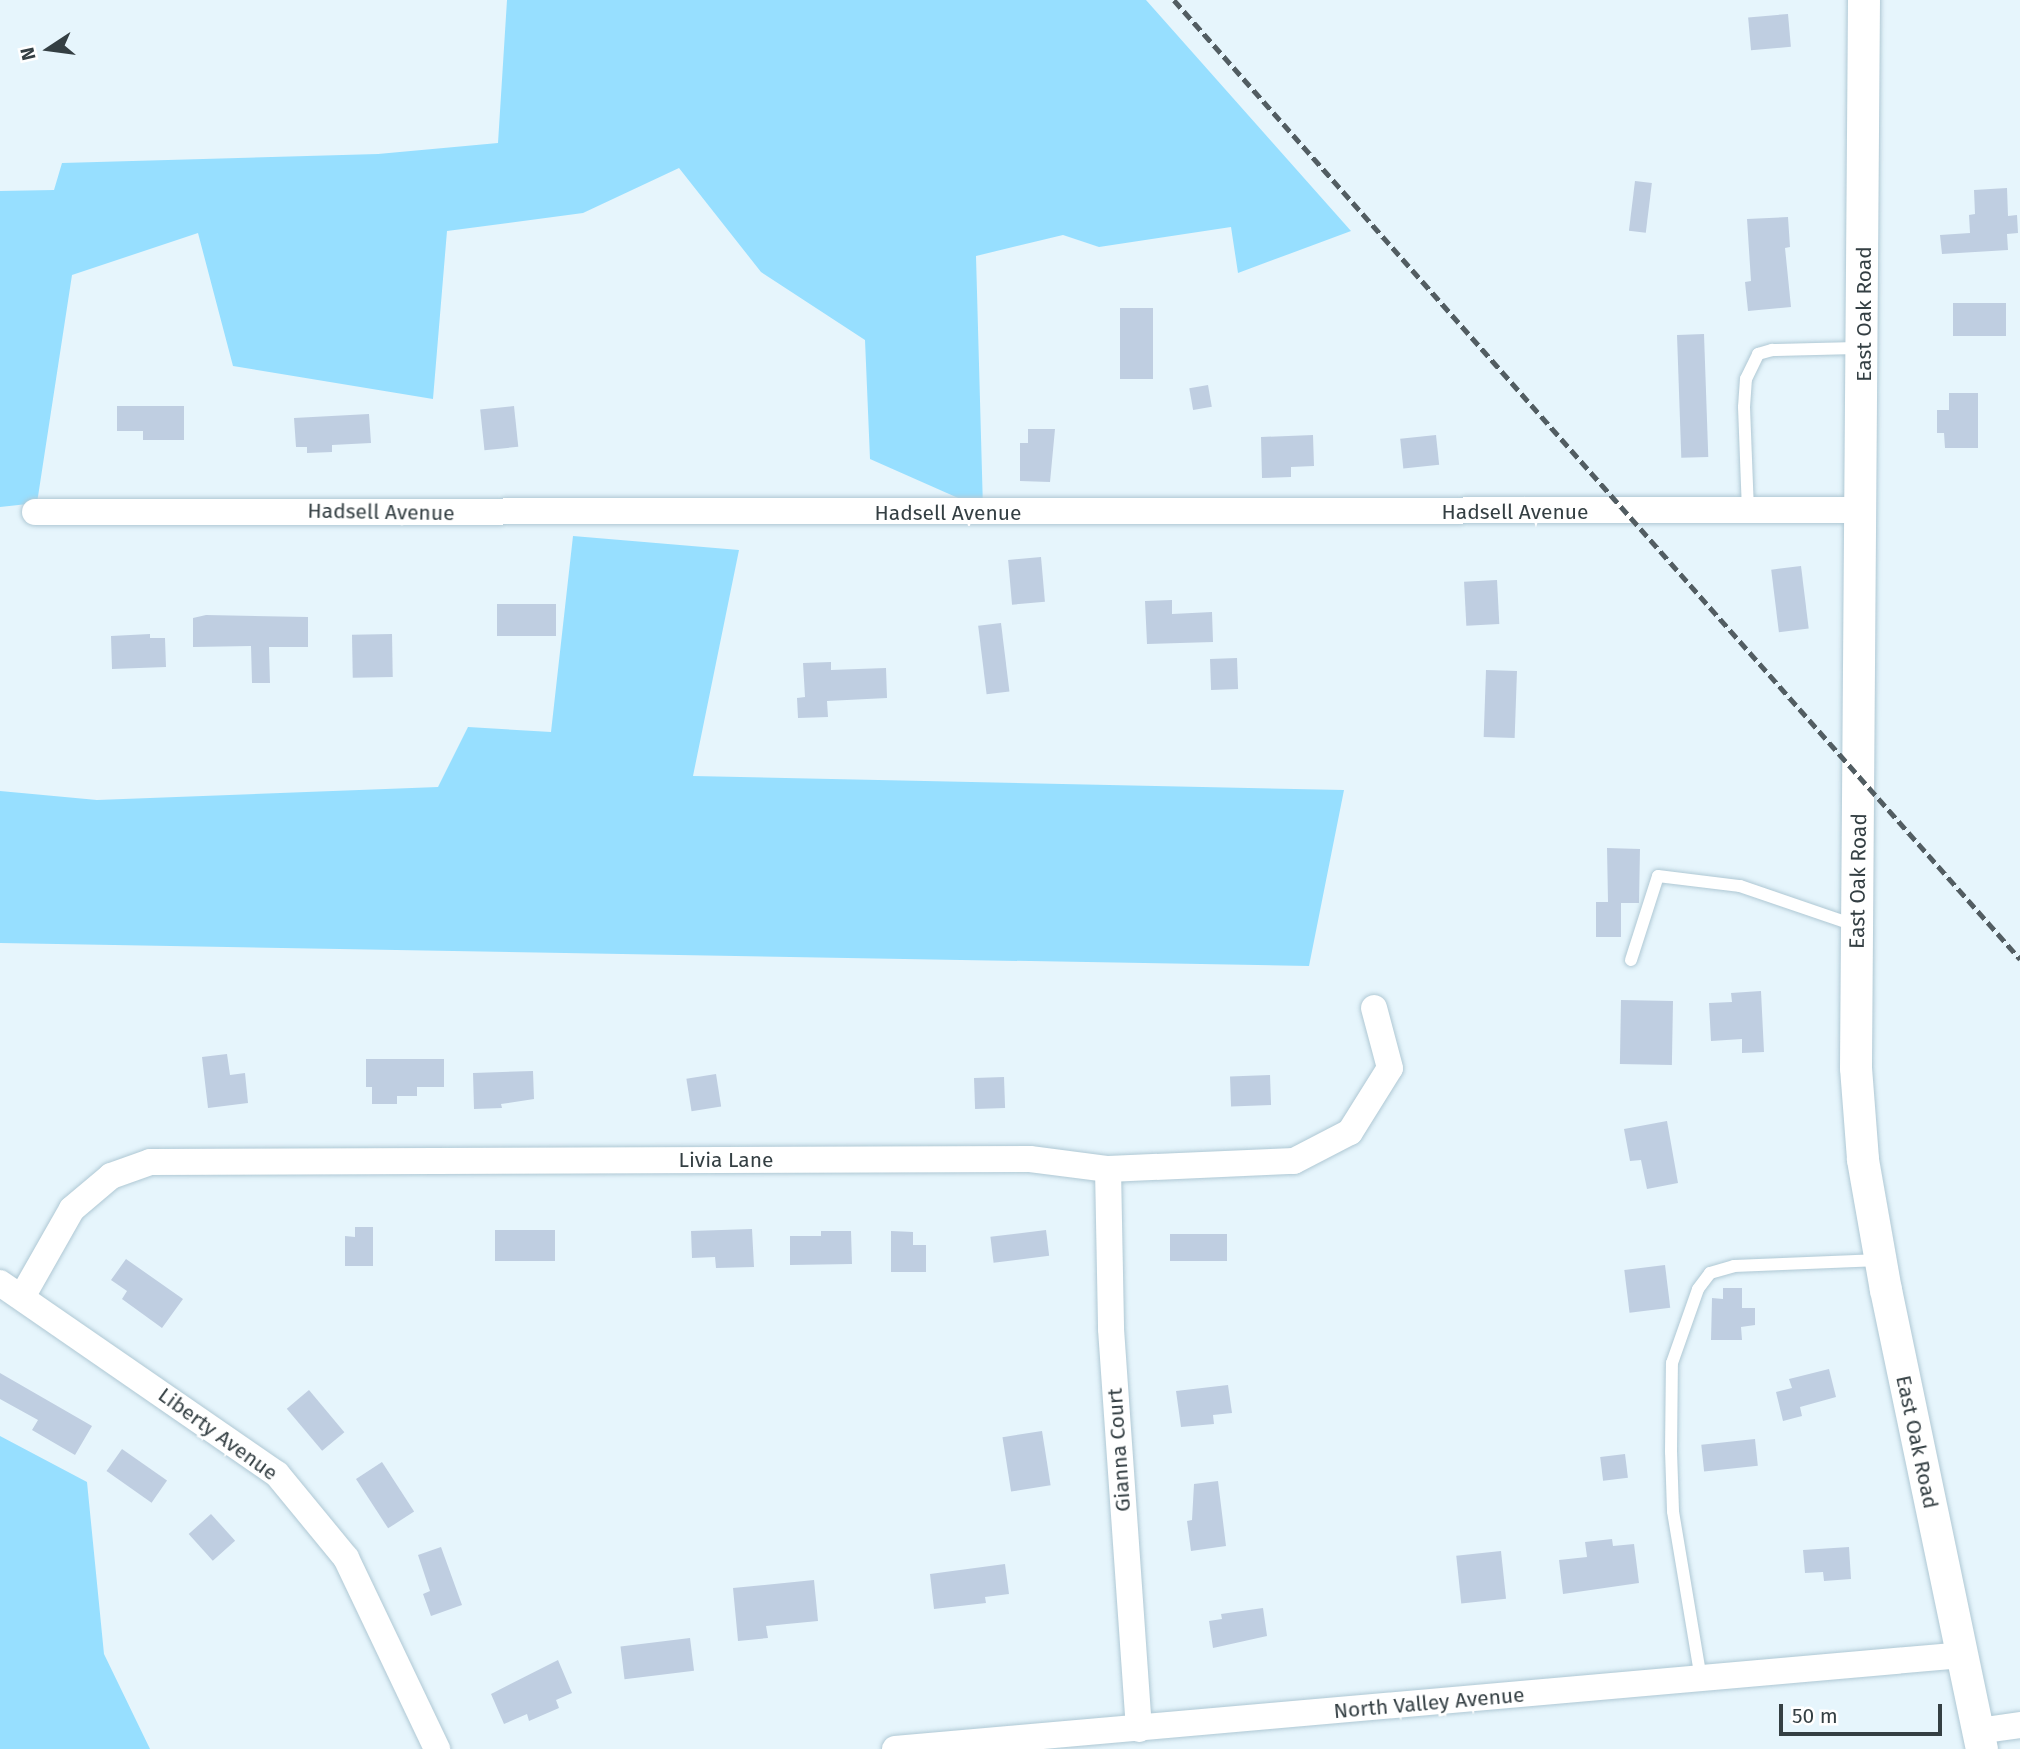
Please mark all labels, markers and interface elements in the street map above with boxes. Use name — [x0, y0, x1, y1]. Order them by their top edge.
north arrow — [14, 14, 84, 84]
text: N — [15, 45, 41, 63]
street label: East Oak Road — [1851, 246, 1877, 382]
street label: Hadsell Avenue — [307, 498, 455, 526]
street label: Hadsell Avenue — [1441, 499, 1589, 525]
street label: Hadsell Avenue — [874, 500, 1022, 526]
street label: East Oak Road — [1844, 813, 1872, 949]
street label: Livia Lane — [678, 1147, 774, 1173]
street label: East Oak Road — [1891, 1373, 1943, 1511]
street label: Liberty Avenue — [153, 1382, 283, 1486]
street label: Gianna Court — [1102, 1387, 1136, 1513]
street label: North Valley Avenue — [1333, 1682, 1525, 1724]
scale bar — [1782, 1690, 1945, 1734]
text: 50 m — [1792, 1703, 1838, 1729]

